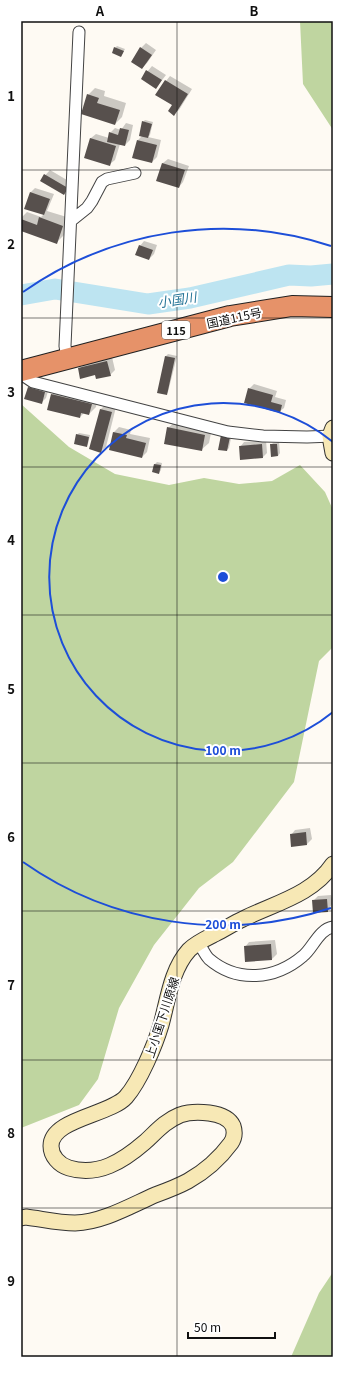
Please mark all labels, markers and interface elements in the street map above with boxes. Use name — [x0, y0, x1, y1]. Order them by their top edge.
text: A — [95, 1, 105, 20]
text: B — [250, 1, 259, 20]
text: 1 — [7, 86, 15, 105]
text: 2 — [7, 234, 15, 253]
water label: 小国川 — [156, 286, 200, 311]
street label: 国道115号 — [205, 303, 263, 331]
road number: 115 — [162, 321, 190, 339]
text: 3 — [7, 382, 15, 401]
text: 4 — [7, 530, 15, 549]
centre of rings — [216, 570, 230, 584]
text: 5 — [7, 679, 15, 698]
text: 100 m — [205, 741, 241, 758]
text: 6 — [7, 827, 15, 846]
text: 200 m — [205, 915, 241, 932]
street label: 上小国下川原線 — [140, 974, 182, 1060]
text: 7 — [7, 975, 15, 994]
text: 8 — [7, 1123, 15, 1142]
text: 9 — [7, 1271, 15, 1290]
scale bar — [188, 1314, 275, 1340]
text: 50 m — [194, 1318, 221, 1335]

